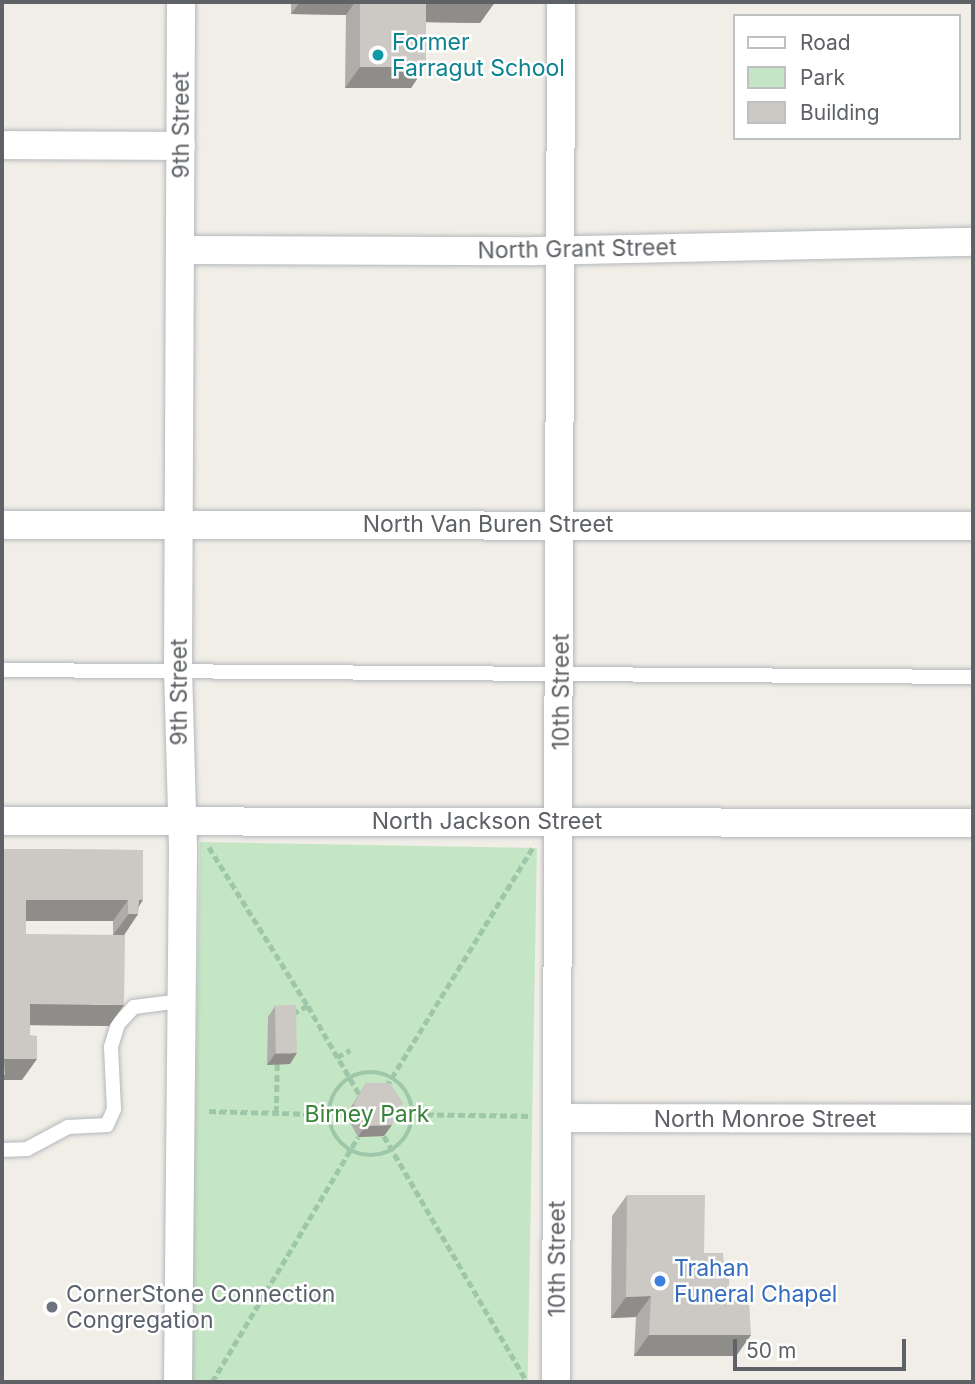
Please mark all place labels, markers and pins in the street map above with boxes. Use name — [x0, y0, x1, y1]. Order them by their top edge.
place label: Former Farragut School — [392, 28, 565, 82]
marker: Former Farragut School — [370, 47, 386, 63]
place label: Trahan Funeral Chapel — [674, 1254, 837, 1308]
marker: Trahan Funeral Chapel — [652, 1273, 668, 1289]
place label: CornerStone Connection Congregation — [66, 1280, 335, 1334]
marker: CornerStone Connection Congregation — [44, 1299, 60, 1315]

